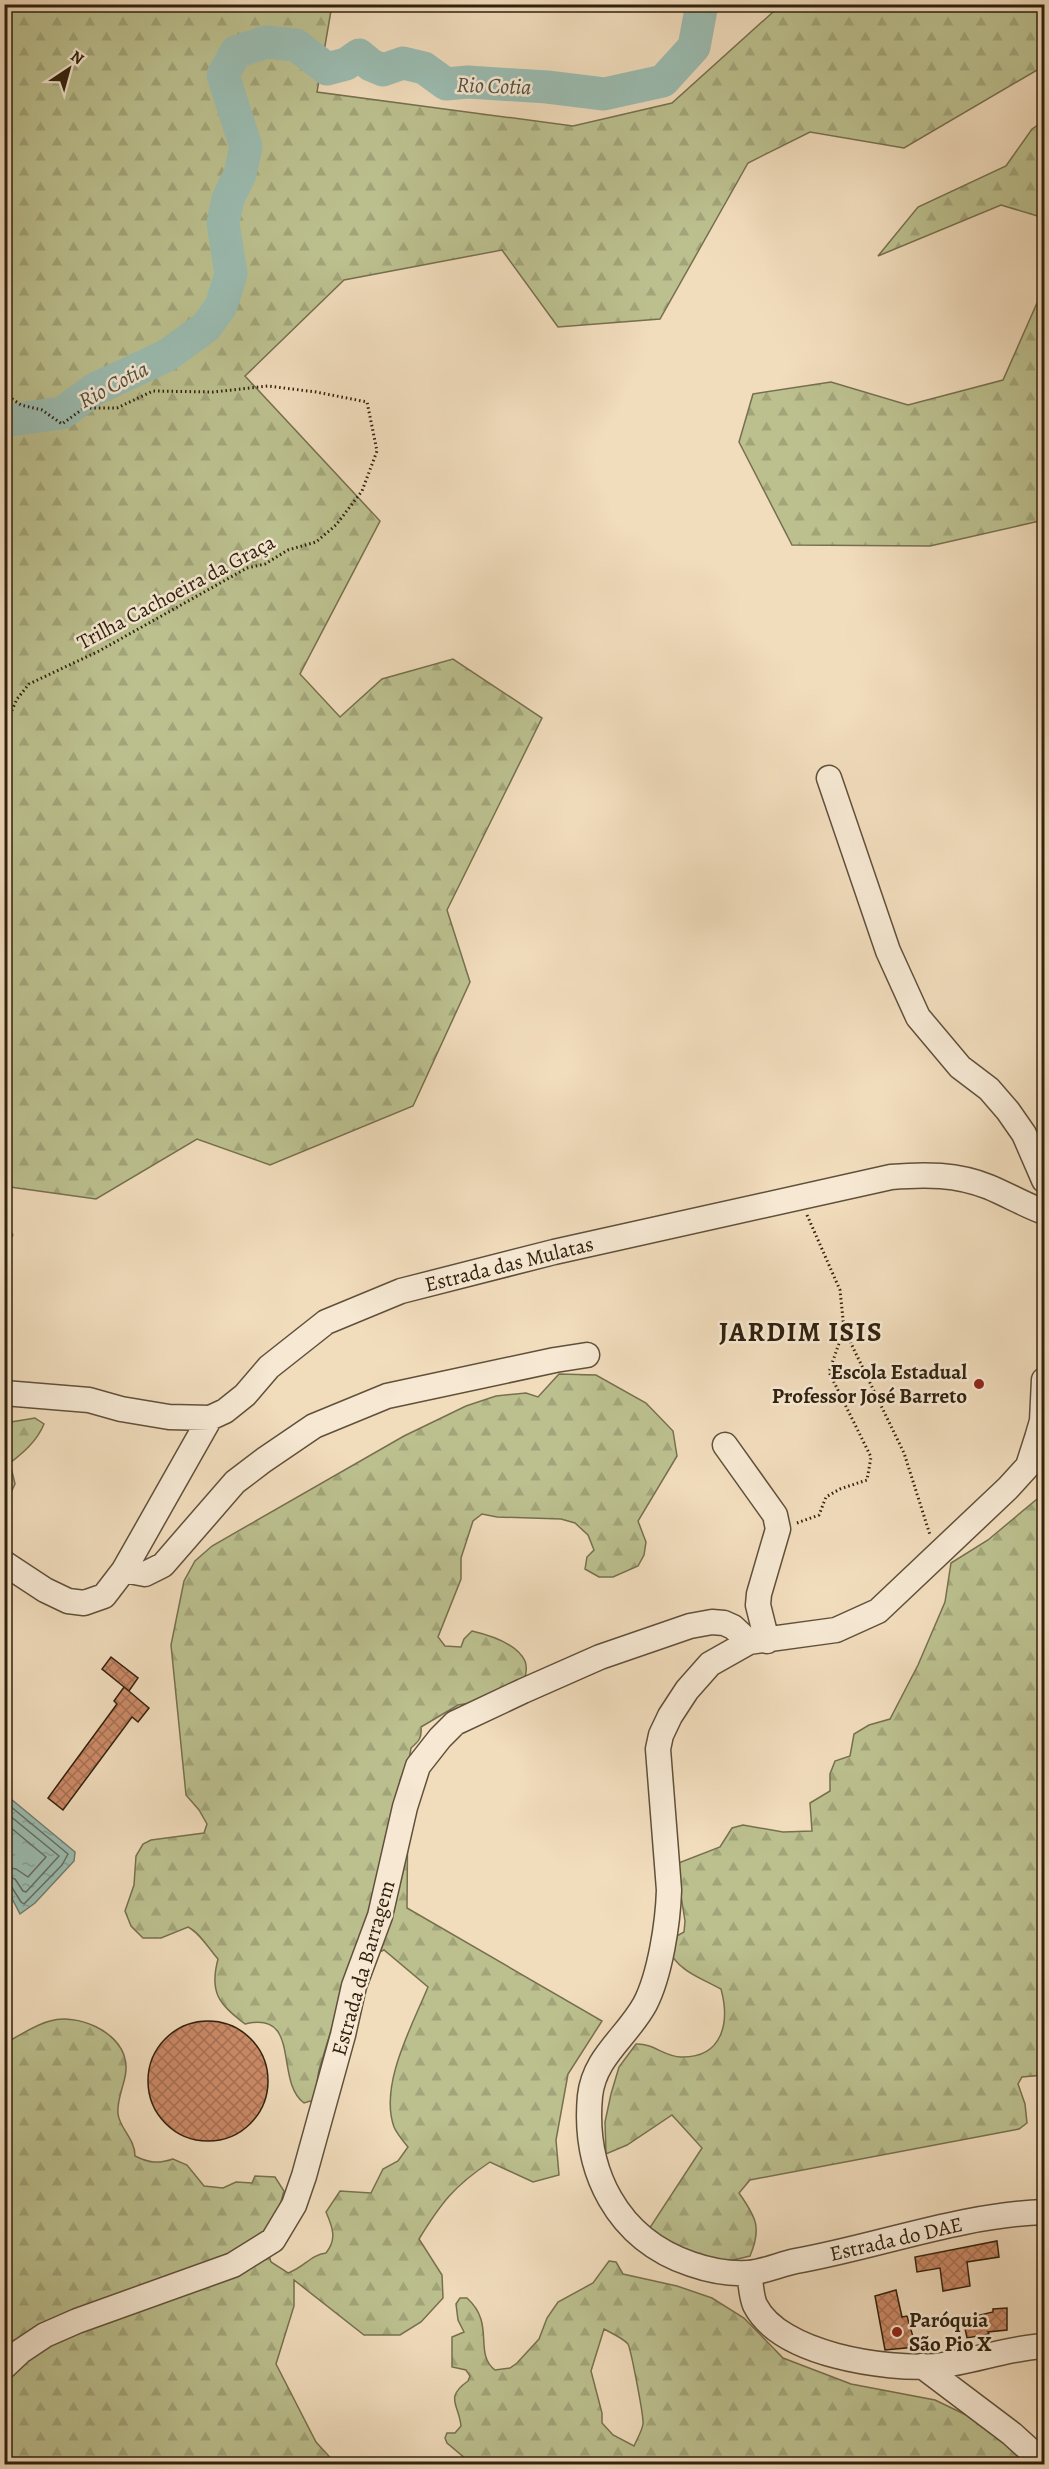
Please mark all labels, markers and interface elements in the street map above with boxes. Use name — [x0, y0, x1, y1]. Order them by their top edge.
north arrow — [39, 39, 99, 99]
text: N — [66, 45, 89, 70]
water label: Rio Cotia — [456, 70, 532, 102]
water label: Rio Cotia — [73, 354, 154, 416]
street label: Trilha Cachoeira da Graça — [72, 528, 280, 656]
street label: Estrada das Mulatas — [422, 1229, 596, 1299]
district label: JARDIM ISIS — [719, 1314, 883, 1350]
place label: Escola Estadual Professor José Barreto — [772, 1358, 967, 1410]
marker: Escola Estadual Professor José Barreto — [972, 1377, 986, 1391]
street label: Estrada da Barragem — [325, 1877, 401, 2059]
street label: Estrada do DAE — [827, 2210, 965, 2268]
place label: Paróquia São Pio X — [909, 2306, 992, 2358]
marker: Paróquia São Pio X — [890, 2325, 904, 2339]

